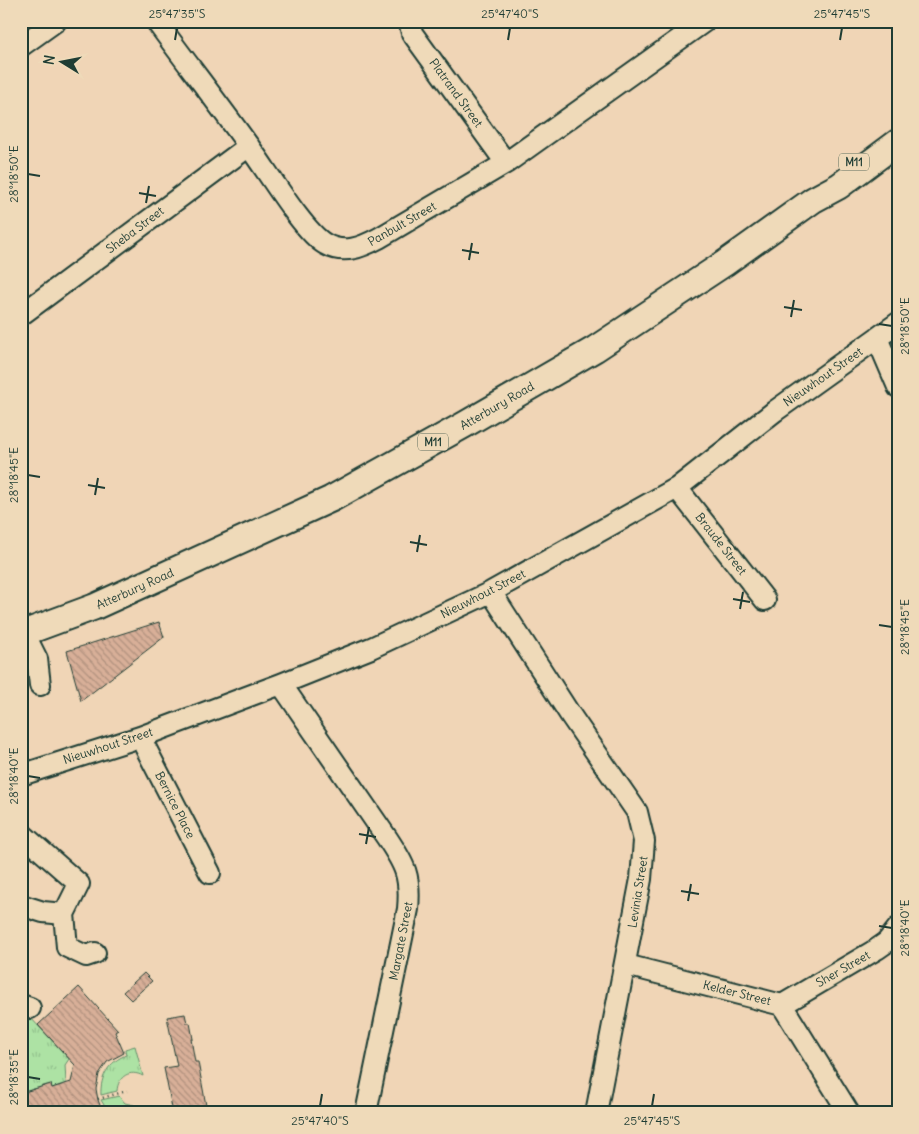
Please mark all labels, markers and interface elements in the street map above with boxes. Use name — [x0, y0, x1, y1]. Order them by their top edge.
text: 25°47'35"S — [149, 6, 206, 21]
text: 25°47'40"S — [481, 6, 539, 21]
text: 25°47'45"S — [814, 6, 871, 21]
north arrow — [38, 38, 88, 88]
text: N — [39, 53, 59, 66]
street label: Platrand Street — [426, 55, 486, 130]
text: 28°18'50"E — [6, 145, 21, 203]
road number: M11 — [839, 154, 869, 170]
street label: Panbult Street — [365, 198, 438, 249]
street label: Sheba Street — [103, 203, 167, 256]
text: 28°18'50"E — [897, 297, 912, 355]
street label: Nieuwhout Street — [780, 344, 865, 410]
street label: Atterbury Road — [457, 378, 537, 433]
road number: M11 — [418, 434, 448, 451]
text: 28°18'45"E — [6, 447, 21, 503]
street label: Braude Street — [692, 510, 750, 578]
street label: Atterbury Road — [94, 565, 176, 612]
street label: Nieuwhout Street — [438, 566, 528, 621]
text: 28°18'45"E — [897, 599, 912, 655]
street label: Nieuwhout Street — [61, 724, 155, 767]
text: 28°18'40"E — [6, 747, 21, 805]
street label: Bernice Place — [152, 769, 199, 841]
street label: Levinia Street — [624, 855, 651, 929]
text: 28°18'40"E — [897, 899, 912, 957]
street label: Margate Street — [386, 900, 416, 982]
street label: Sher Street — [813, 947, 872, 990]
street label: Kelder Street — [702, 977, 773, 1008]
text: 28°18'35"E — [6, 1049, 21, 1105]
text: 25°47'40"S — [291, 1113, 349, 1128]
text: 25°47'45"S — [624, 1113, 681, 1128]

